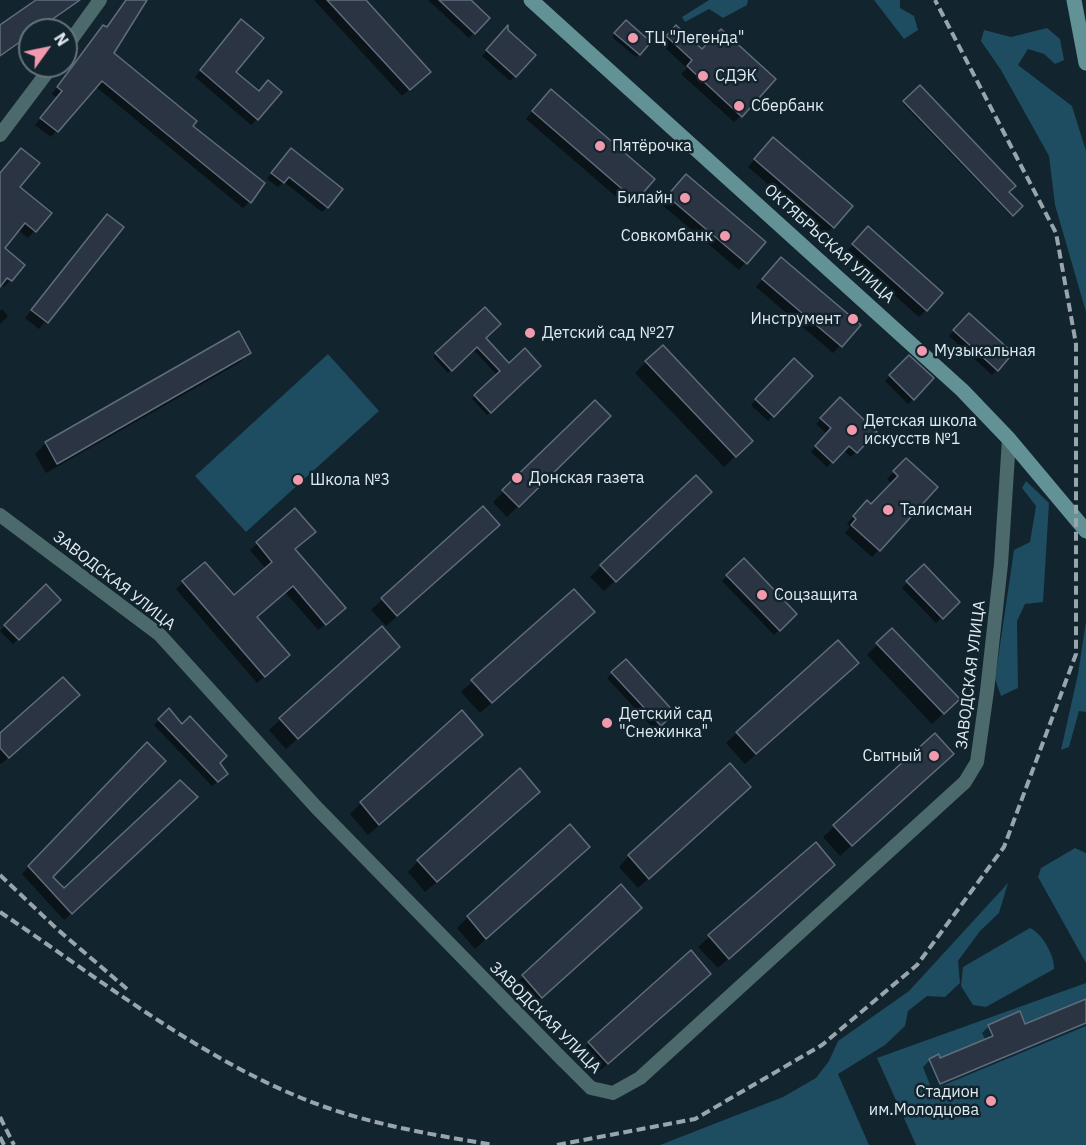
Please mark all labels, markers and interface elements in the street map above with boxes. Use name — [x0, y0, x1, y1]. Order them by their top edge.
north arrow — [18, 18, 78, 78]
place label: ТЦ "Легенда" — [645, 28, 744, 48]
text: N — [50, 29, 73, 50]
marker: ТЦ "Легенда" — [626, 31, 640, 45]
place label: СДЭК — [715, 66, 757, 86]
marker: СДЭК — [696, 69, 710, 83]
place label: Сбербанк — [751, 96, 824, 116]
marker: Сбербанк — [732, 99, 746, 113]
place label: Пятёрочка — [612, 136, 692, 156]
marker: Пятёрочка — [593, 139, 607, 153]
street label: ОКТЯБРЬСКАЯ УЛИЦА — [760, 180, 898, 308]
place label: Билайн — [617, 188, 673, 208]
marker: Билайн — [678, 191, 692, 205]
place label: Совкомбанк — [621, 226, 713, 246]
marker: Совкомбанк — [718, 229, 732, 243]
place label: Инструмент — [751, 309, 841, 329]
marker: Инструмент — [846, 312, 860, 326]
place label: Детский сад №27 — [542, 323, 675, 343]
marker: Детский сад №27 — [523, 326, 537, 340]
place label: Музыкальная — [934, 341, 1036, 361]
marker: Музыкальная — [915, 344, 929, 358]
place label: Детская школа искусств №1 — [864, 411, 977, 449]
marker: Детская школа искусств №1 — [845, 423, 859, 437]
place label: Донская газета — [529, 468, 644, 488]
place label: Школа №3 — [310, 470, 390, 490]
marker: Донская газета — [510, 471, 524, 485]
marker: Школа №3 — [291, 473, 305, 487]
place label: Талисман — [900, 500, 972, 520]
marker: Талисман — [881, 503, 895, 517]
street label: ЗАВОДСКАЯ УЛИЦА — [49, 527, 179, 635]
place label: Соцзащита — [774, 585, 857, 605]
marker: Соцзащита — [755, 588, 769, 602]
street label: ЗАВОДСКАЯ УЛИЦА — [952, 599, 990, 751]
place label: Детский сад "Снежинка" — [619, 704, 712, 742]
marker: Детский сад "Снежинка" — [600, 716, 614, 730]
place label: Сытный — [863, 746, 922, 766]
marker: Сытный — [927, 749, 941, 763]
street label: ЗАВОДСКАЯ УЛИЦА — [485, 958, 605, 1078]
place label: Стадион им.Молодцова — [869, 1082, 979, 1120]
marker: Стадион им.Молодцова — [984, 1094, 998, 1108]

